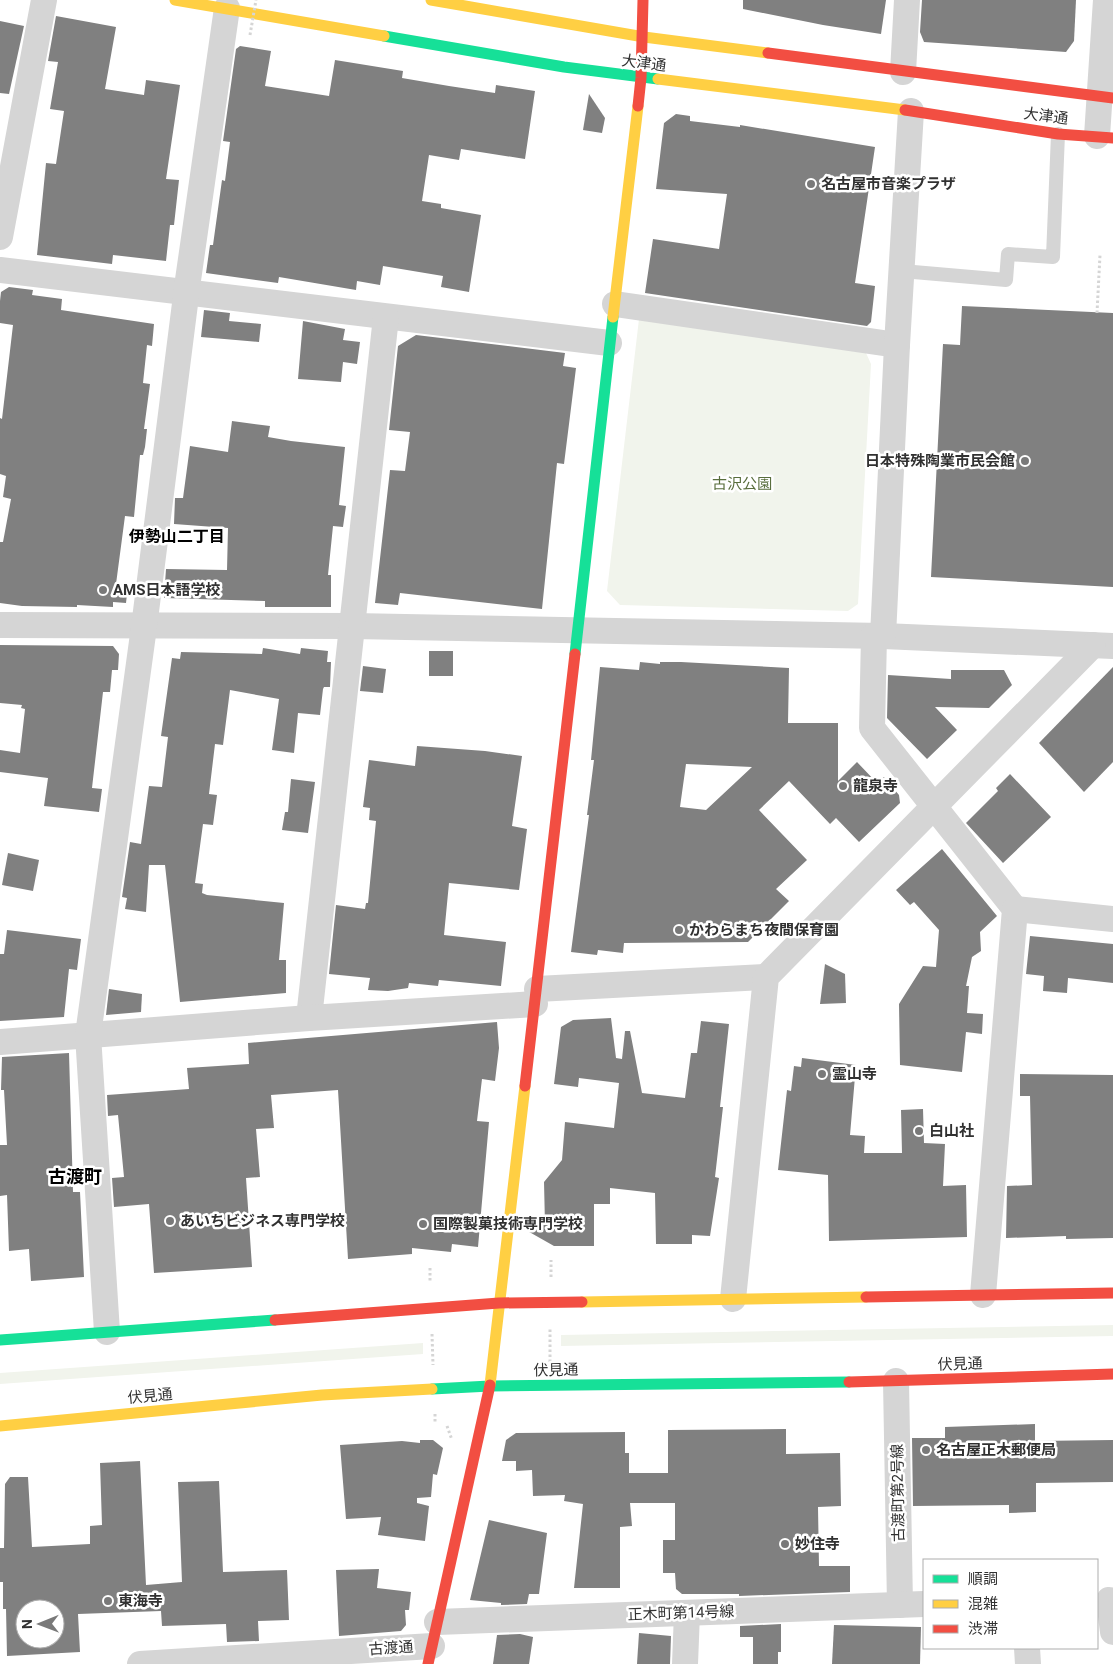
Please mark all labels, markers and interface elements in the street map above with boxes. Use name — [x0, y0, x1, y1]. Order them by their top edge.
street label: 大津通 — [621, 51, 667, 75]
street label: 大津通 — [1023, 104, 1069, 128]
place label: 名古屋市音楽プラザ — [821, 175, 956, 193]
marker: 名古屋市音楽プラザ — [805, 178, 817, 190]
place label: 日本特殊陶業市民会館 — [865, 452, 1015, 470]
marker: 日本特殊陶業市民会館 — [1019, 455, 1031, 467]
park label: 古沢公園 — [712, 475, 772, 493]
district label: 伊勢山二丁目 — [128, 527, 225, 546]
place label: AMS日本語学校 — [113, 581, 220, 599]
marker: AMS日本語学校 — [97, 584, 109, 596]
place label: 龍泉寺 — [853, 777, 898, 795]
marker: 龍泉寺 — [837, 780, 849, 792]
place label: かわらまち夜間保育園 — [689, 921, 839, 939]
marker: かわらまち夜間保育園 — [673, 924, 685, 936]
place label: 霊山寺 — [832, 1065, 877, 1083]
marker: 霊山寺 — [816, 1068, 828, 1080]
place label: 白山社 — [929, 1122, 974, 1140]
marker: 白山社 — [913, 1125, 925, 1137]
district label: 古渡町 — [48, 1166, 102, 1187]
place label: あいちビジネス専門学校 — [180, 1212, 345, 1230]
marker: あいちビジネス専門学校 — [164, 1215, 176, 1227]
place label: 国際製菓技術専門学校 — [433, 1215, 583, 1233]
marker: 国際製菓技術専門学校 — [417, 1218, 429, 1230]
street label: 伏見通 — [937, 1354, 983, 1374]
street label: 伏見通 — [533, 1361, 579, 1379]
street label: 伏見通 — [127, 1385, 173, 1407]
place label: 名古屋正木郵便局 — [936, 1441, 1056, 1459]
street label: 古渡町第2号線 — [888, 1444, 908, 1542]
marker: 名古屋正木郵便局 — [920, 1444, 932, 1456]
place label: 妙住寺 — [795, 1535, 840, 1553]
marker: 妙住寺 — [779, 1538, 791, 1550]
legend — [923, 1559, 1098, 1649]
text: 順調 — [968, 1570, 998, 1588]
place label: 東海寺 — [118, 1592, 163, 1610]
marker: 東海寺 — [102, 1595, 114, 1607]
text: 混雑 — [968, 1595, 998, 1613]
north arrow — [15, 1599, 65, 1649]
street label: 正木町第14号線 — [627, 1602, 735, 1624]
text: N — [19, 1619, 35, 1629]
text: 渋滞 — [968, 1620, 998, 1638]
street label: 古渡通 — [368, 1637, 414, 1659]

